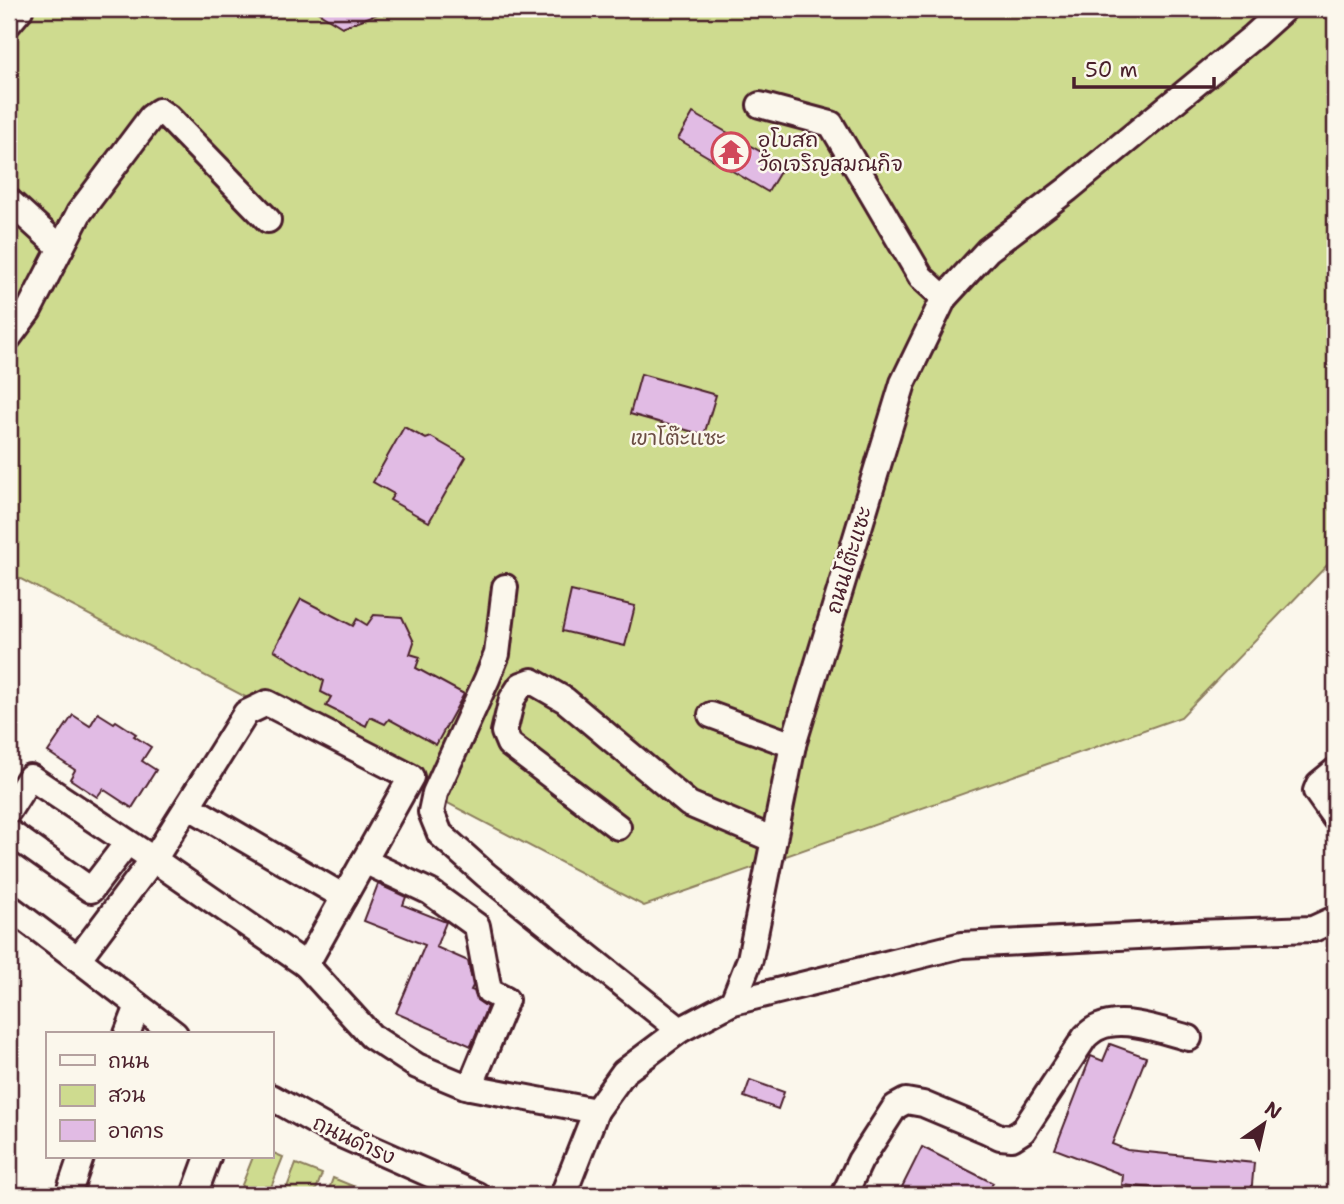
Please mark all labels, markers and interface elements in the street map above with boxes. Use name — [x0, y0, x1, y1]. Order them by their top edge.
scale bar — [1074, 46, 1214, 90]
text: 50 m — [1085, 56, 1138, 84]
place label: อุโบสถ วัดเจริญสมณกิจ — [758, 126, 903, 178]
temple icon: อุโบสถ วัดเจริญสมณกิจ — [710, 131, 752, 173]
park label: เขาโต๊ะแซะ — [630, 424, 726, 452]
street label: ถนนโต๊ะแซะ — [819, 503, 879, 617]
legend — [46, 1032, 273, 1158]
text: ถนน — [108, 1047, 149, 1075]
text: สวน — [108, 1081, 145, 1109]
north arrow — [1228, 1088, 1298, 1158]
text: N — [1260, 1096, 1286, 1125]
street label: ถนนดำรง — [308, 1109, 400, 1171]
text: อาคาร — [108, 1117, 164, 1145]

